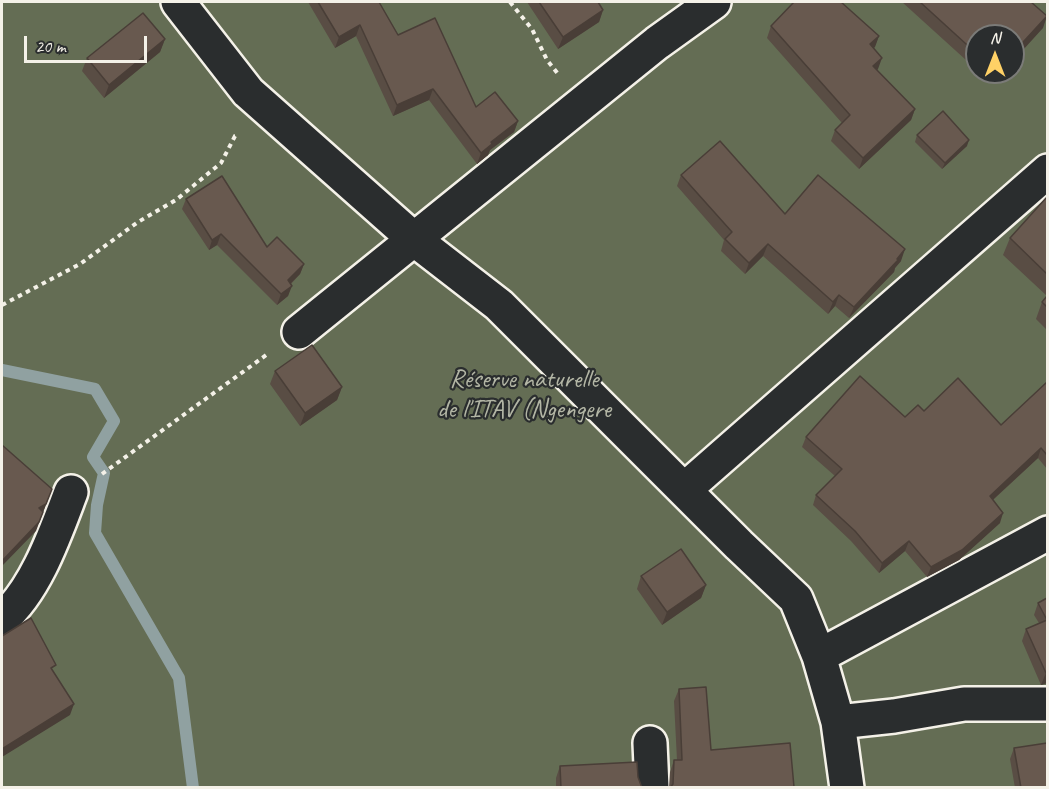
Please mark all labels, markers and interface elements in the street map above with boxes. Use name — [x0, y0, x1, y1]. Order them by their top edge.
scale bar — [27, 24, 150, 62]
north arrow — [965, 24, 1025, 84]
text: N — [990, 28, 1000, 48]
text: 20 m — [35, 35, 66, 57]
park label: Réserve naturelle de l'ITAV (Ngengere — [437, 364, 611, 426]

